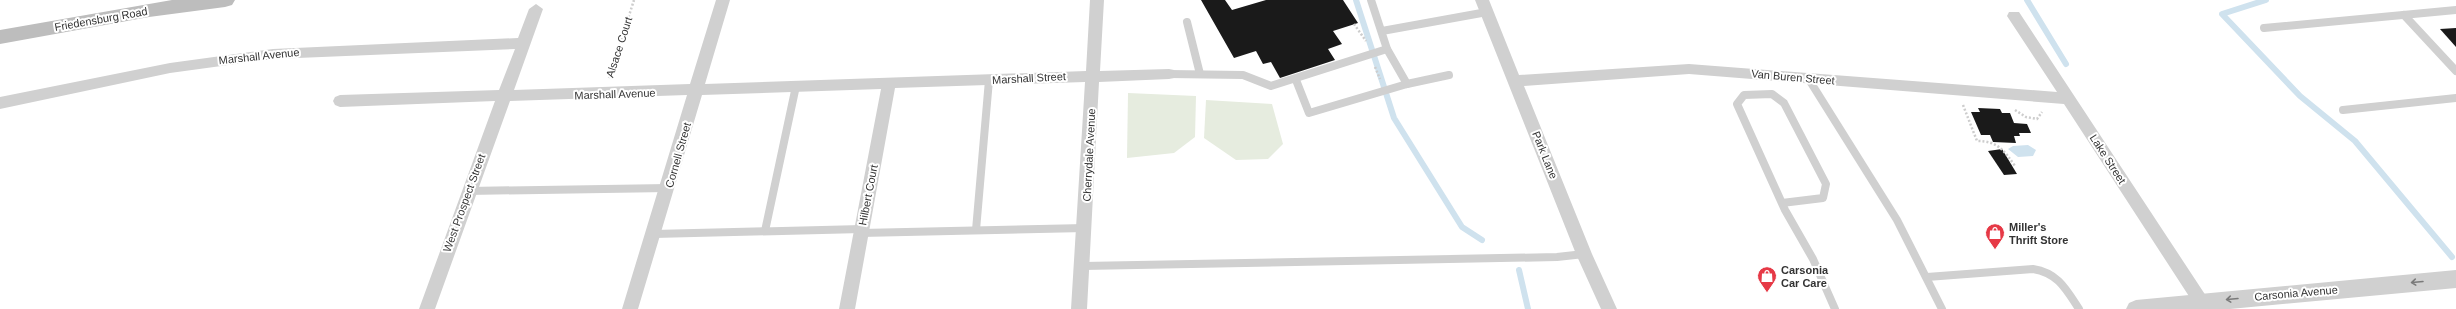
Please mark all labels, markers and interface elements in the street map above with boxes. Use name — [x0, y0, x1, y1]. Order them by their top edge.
street label: Friedensburg Road — [54, 5, 148, 33]
street label: Alsace Court — [604, 15, 634, 79]
street label: Marshall Avenue — [218, 46, 300, 66]
street label: Van Buren Street — [1751, 67, 1835, 87]
street label: Marshall Street — [992, 70, 1066, 86]
street label: Marshall Avenue — [574, 87, 656, 101]
street label: Cherrydale Avenue — [1081, 108, 1097, 202]
street label: Cornell Street — [663, 121, 693, 189]
street label: Park Lane — [1530, 130, 1560, 180]
street label: Lake Street — [2088, 132, 2128, 186]
street label: West Prospect Street — [441, 152, 487, 254]
street label: Hilbert Court — [856, 164, 880, 226]
place label: Miller's Thrift Store — [2009, 221, 2068, 246]
shop icon: Miller's Thrift Store — [1984, 222, 2006, 250]
place label: Carsonia Car Care — [1781, 264, 1829, 289]
shop icon: Carsonia Car Care — [1756, 265, 1778, 293]
one-way arrow — [2411, 279, 2424, 286]
street label: Carsonia Avenue — [2254, 283, 2338, 303]
one-way arrow — [2226, 296, 2239, 303]

